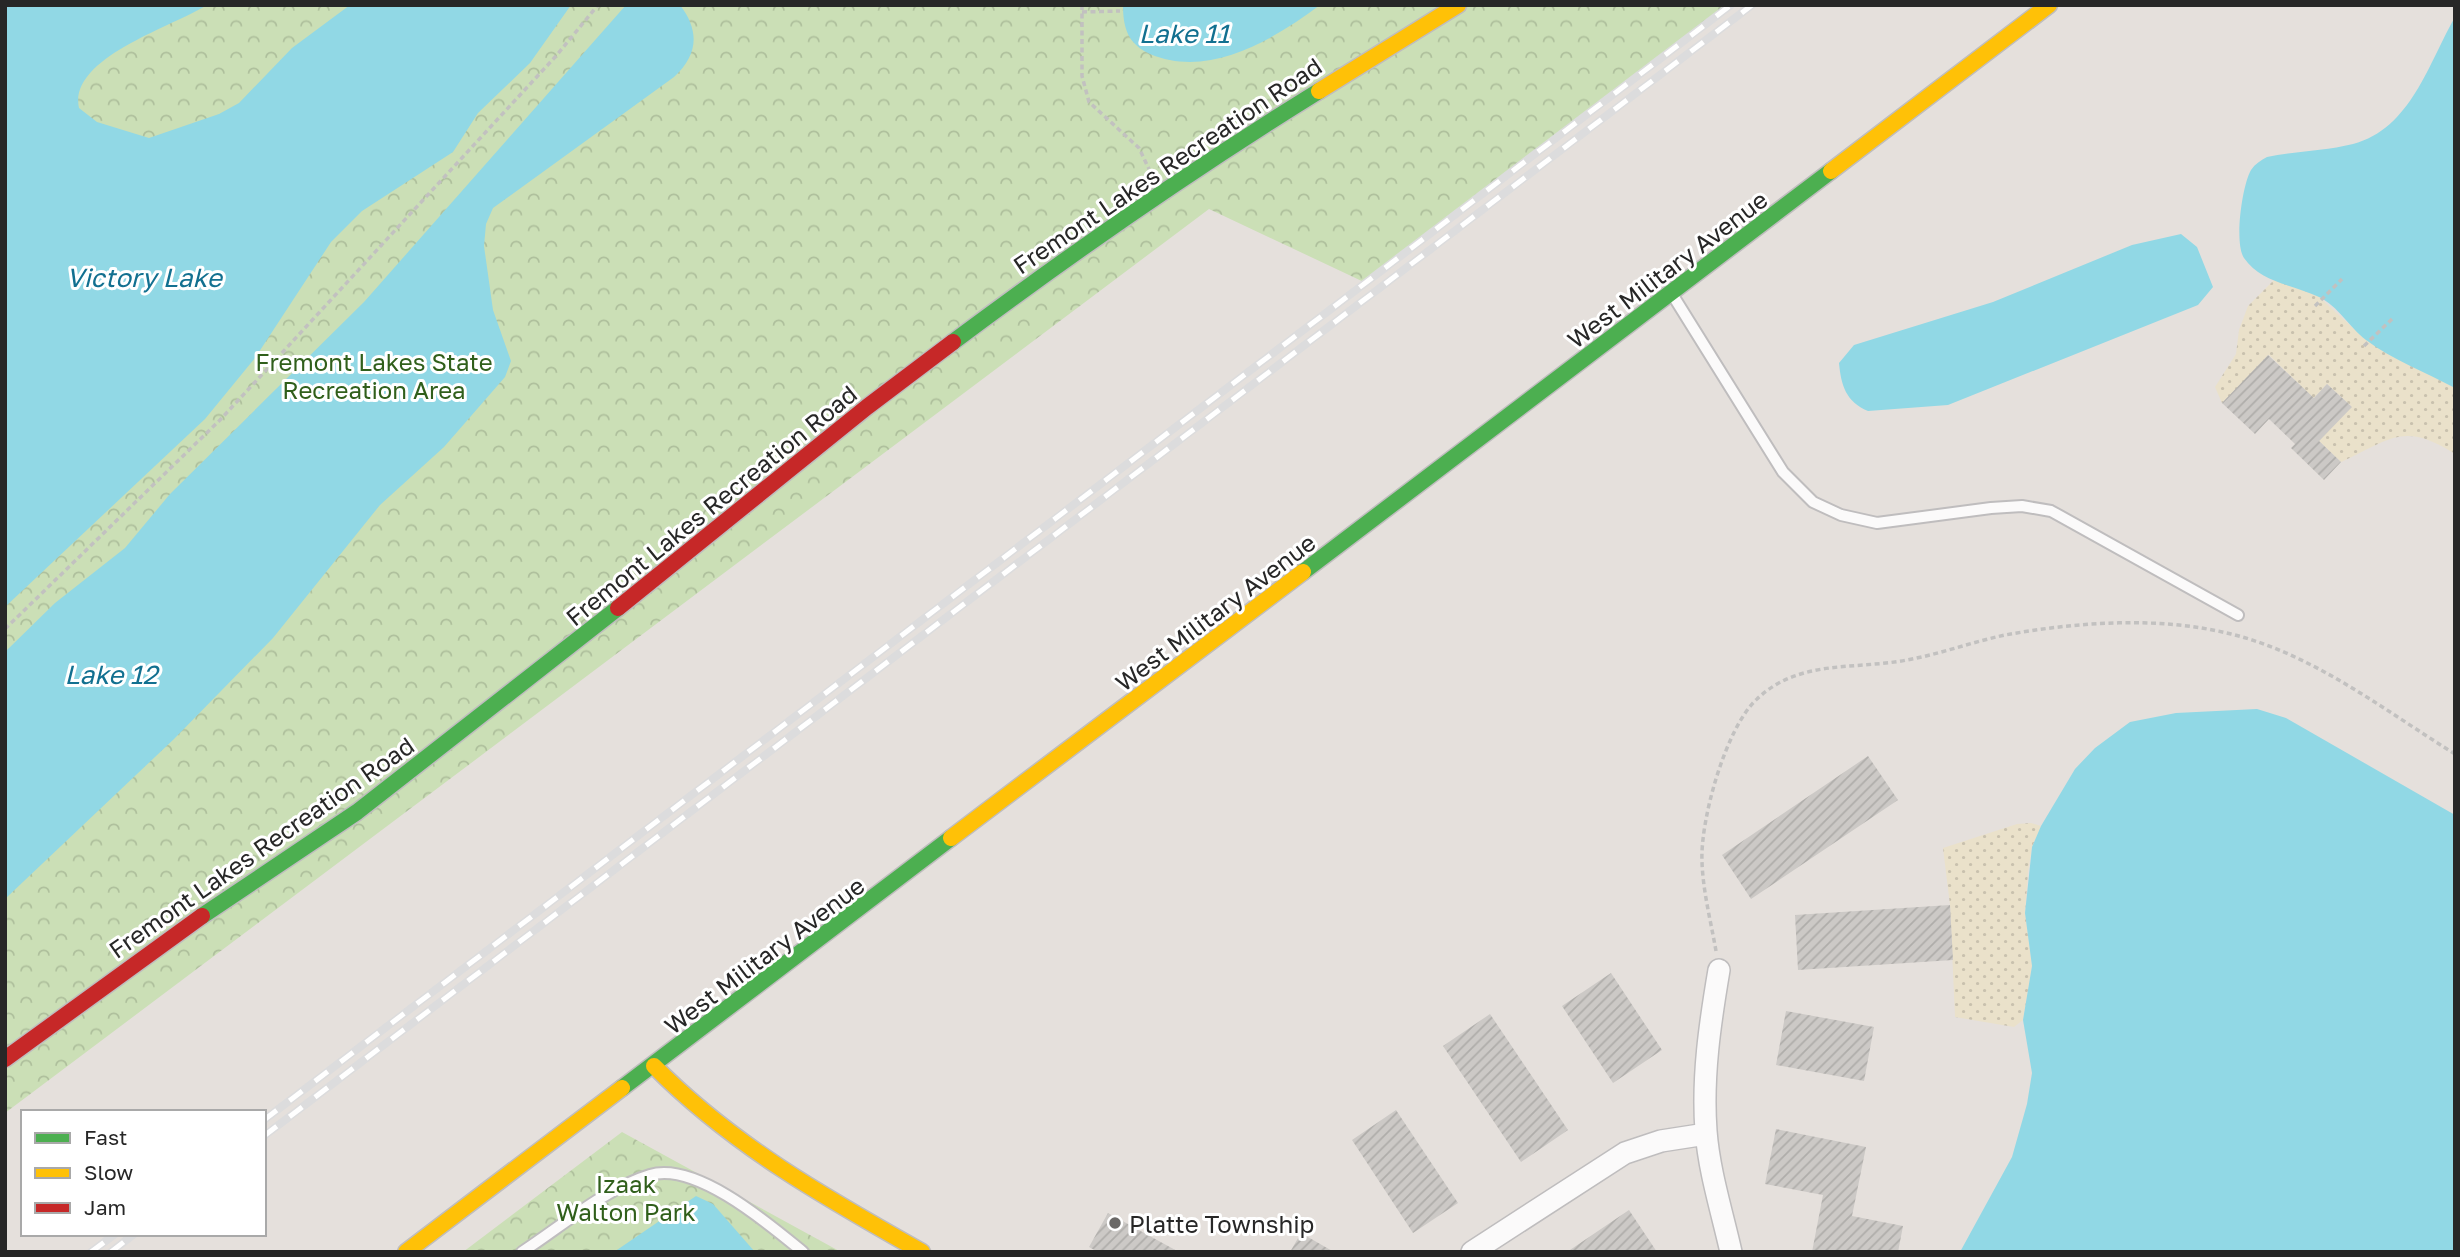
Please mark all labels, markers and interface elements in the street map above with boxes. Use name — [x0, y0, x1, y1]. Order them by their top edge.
water label: Lake 11 — [1139, 18, 1230, 49]
street label: Fremont Lakes Recreation Road — [1007, 51, 1327, 279]
street label: West Military Avenue — [1561, 184, 1773, 354]
water label: Victory Lake — [66, 262, 224, 293]
park label: Fremont Lakes State Recreation Area — [255, 347, 493, 404]
street label: Fremont Lakes Recreation Road — [560, 379, 862, 631]
street label: West Military Avenue — [1109, 527, 1321, 697]
water label: Lake 12 — [64, 659, 161, 690]
street label: Fremont Lakes Recreation Road — [103, 730, 419, 964]
street label: West Military Avenue — [658, 870, 870, 1040]
legend — [21, 1110, 266, 1236]
text: Fast — [84, 1124, 127, 1150]
text: Slow — [84, 1159, 133, 1185]
park label: Izaak Walton Park — [556, 1169, 696, 1226]
text: Jam — [84, 1194, 126, 1220]
place label: Platte Township — [1129, 1209, 1314, 1238]
marker: Platte Township — [1107, 1215, 1123, 1231]

